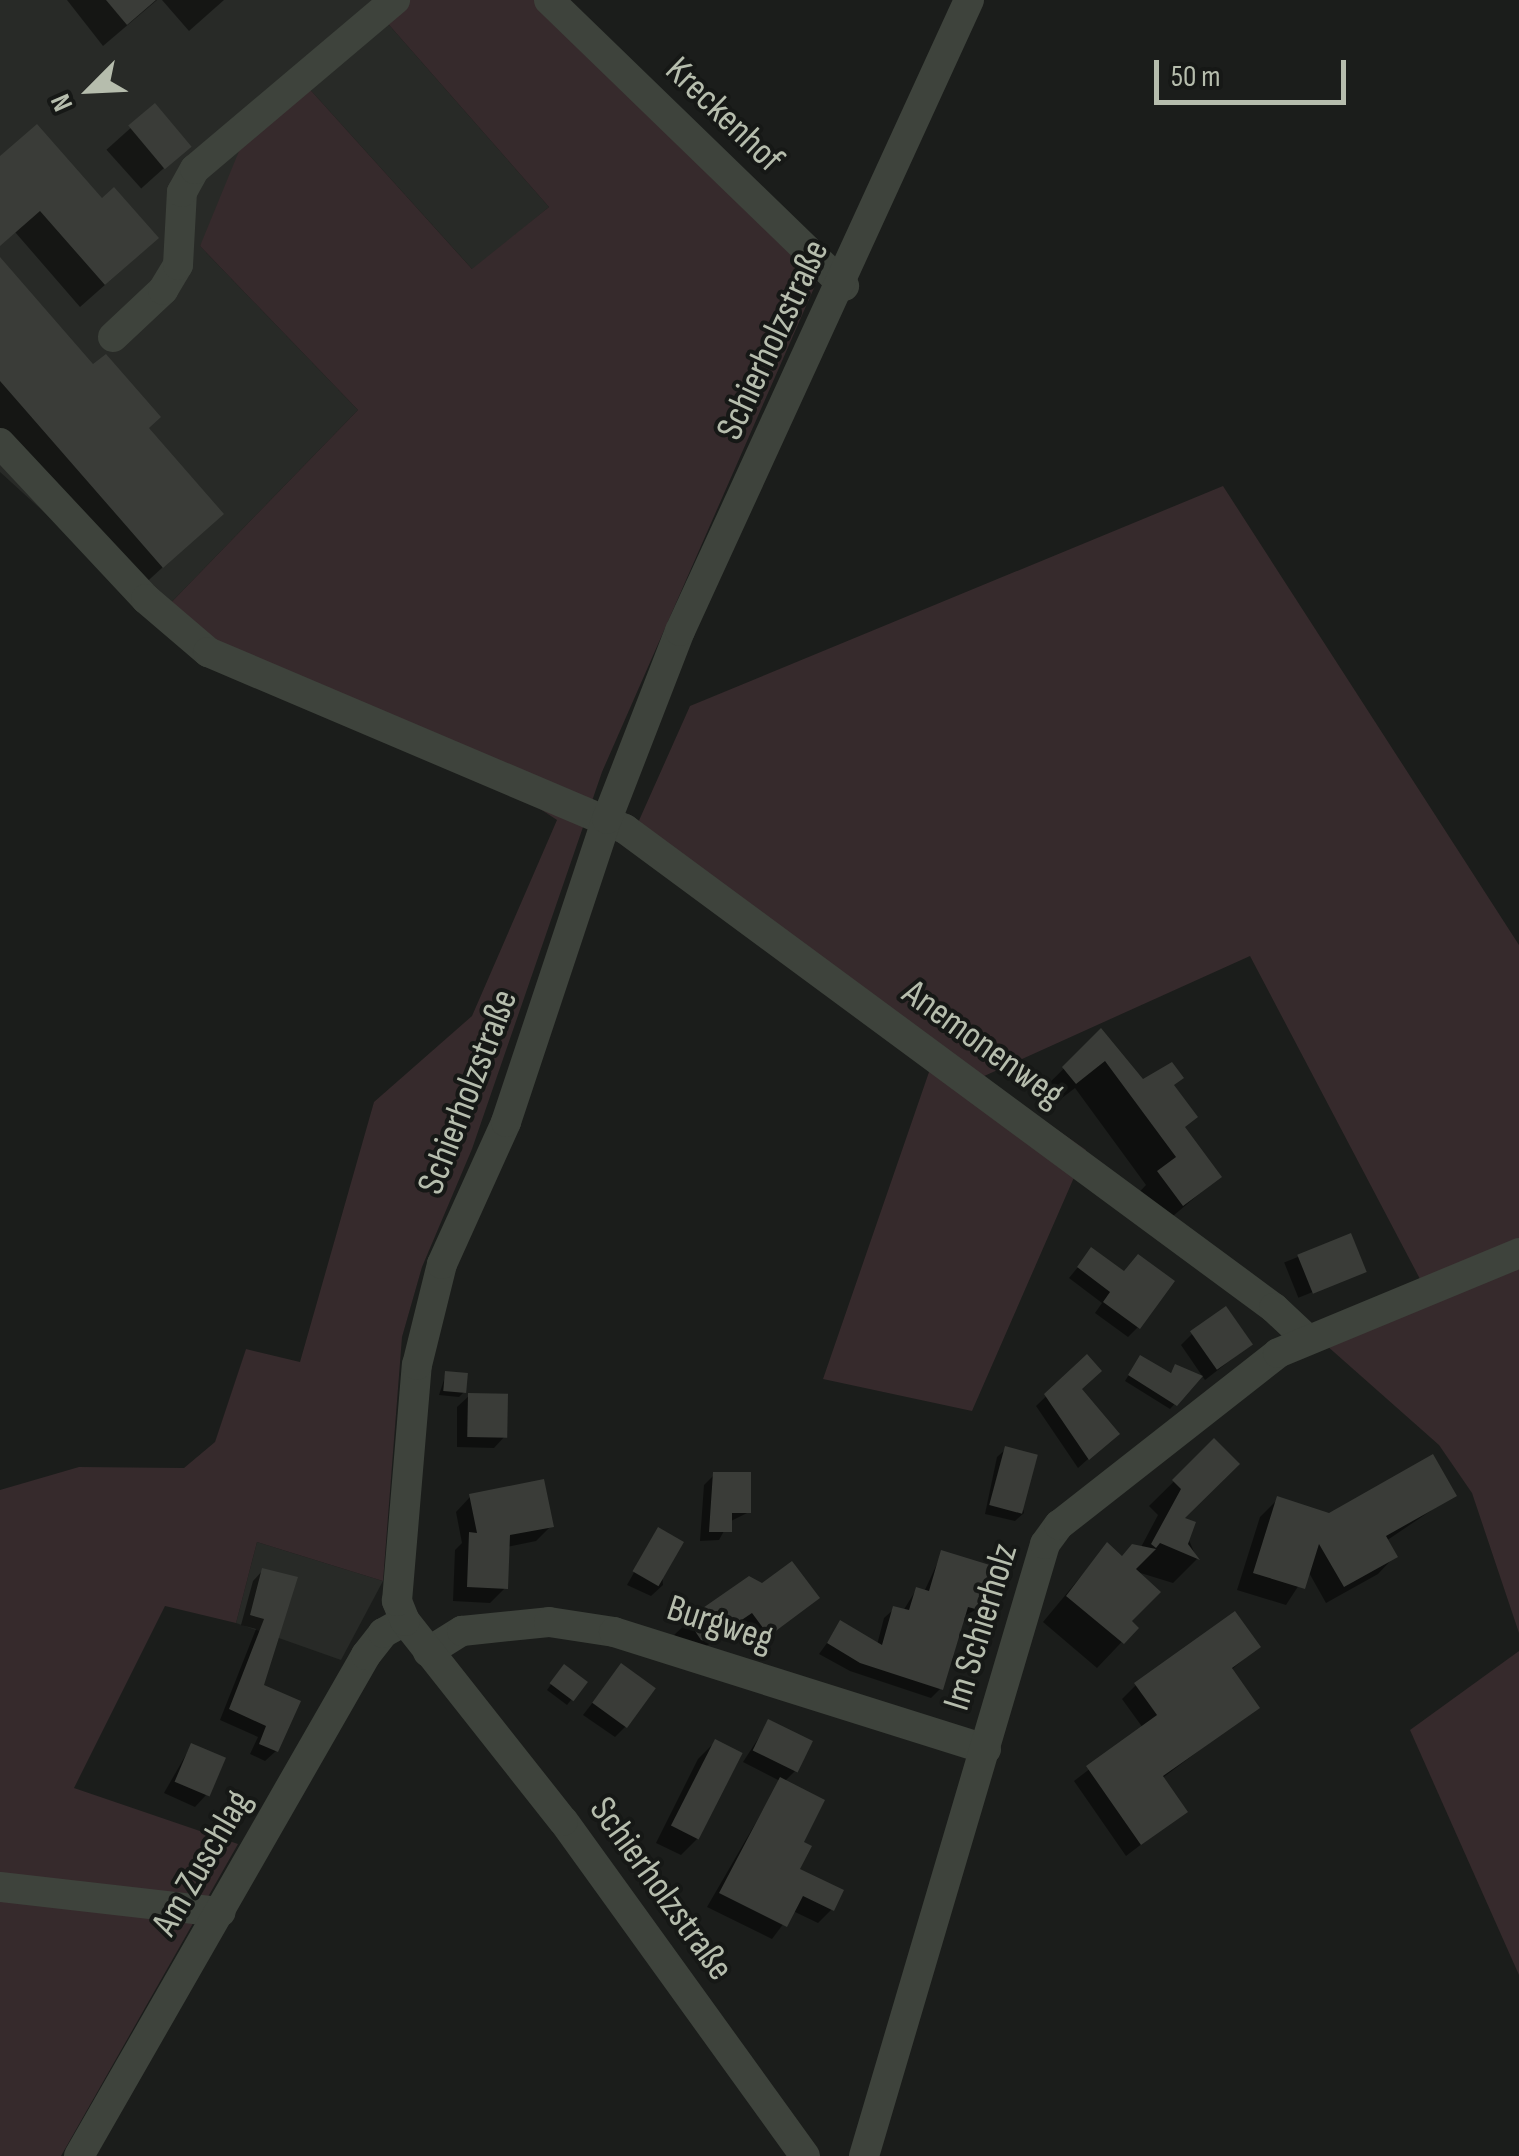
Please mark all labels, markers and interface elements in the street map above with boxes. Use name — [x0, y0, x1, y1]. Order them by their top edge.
north arrow — [40, 40, 140, 140]
scale bar — [1159, 40, 1352, 102]
street label: Kreckenhof — [656, 48, 792, 182]
text: 50 m — [1171, 59, 1220, 95]
text: N — [44, 89, 80, 116]
street label: Schierholzstraße — [707, 233, 839, 447]
street label: Anemonenweg — [894, 970, 1072, 1118]
street label: Schierholzstraße — [408, 983, 528, 1201]
street label: Im Schierholz — [934, 1538, 1028, 1716]
street label: Burgweg — [661, 1585, 779, 1663]
street label: Am Zuschlag — [142, 1782, 262, 1944]
street label: Schierholzstraße — [579, 1789, 743, 1989]

